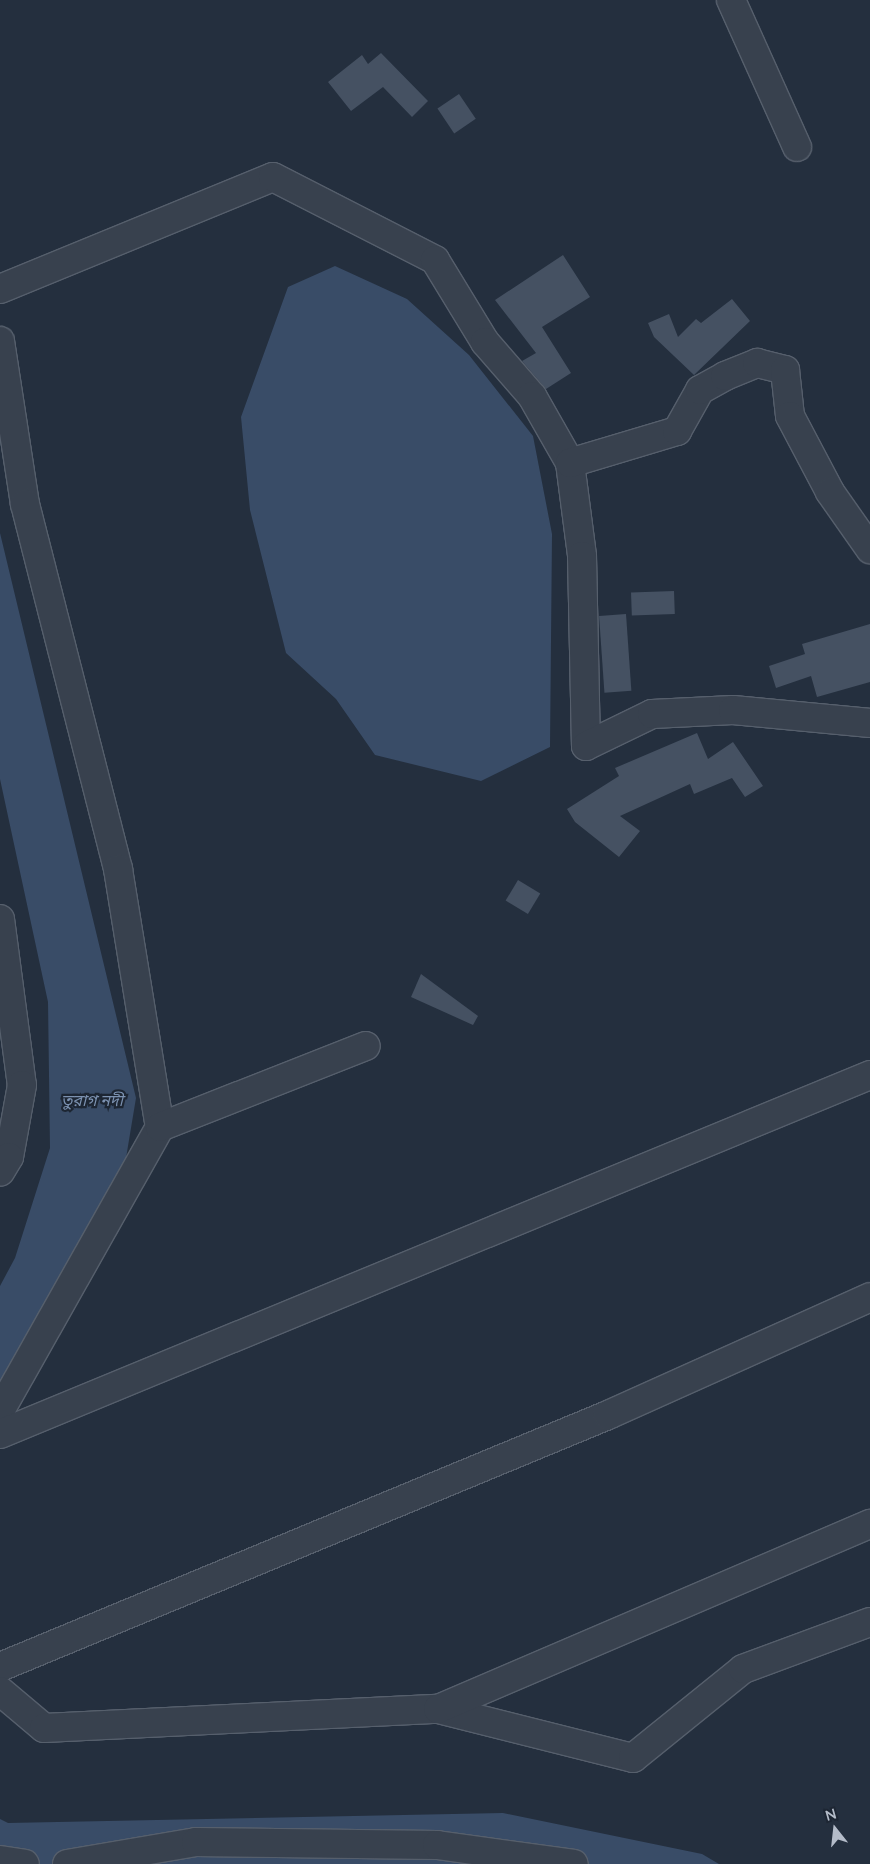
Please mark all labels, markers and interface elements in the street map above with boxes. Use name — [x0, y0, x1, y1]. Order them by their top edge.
water label: তুরাগ নদী — [61, 1090, 123, 1110]
north arrow — [810, 1804, 860, 1854]
text: N — [823, 1804, 838, 1824]

